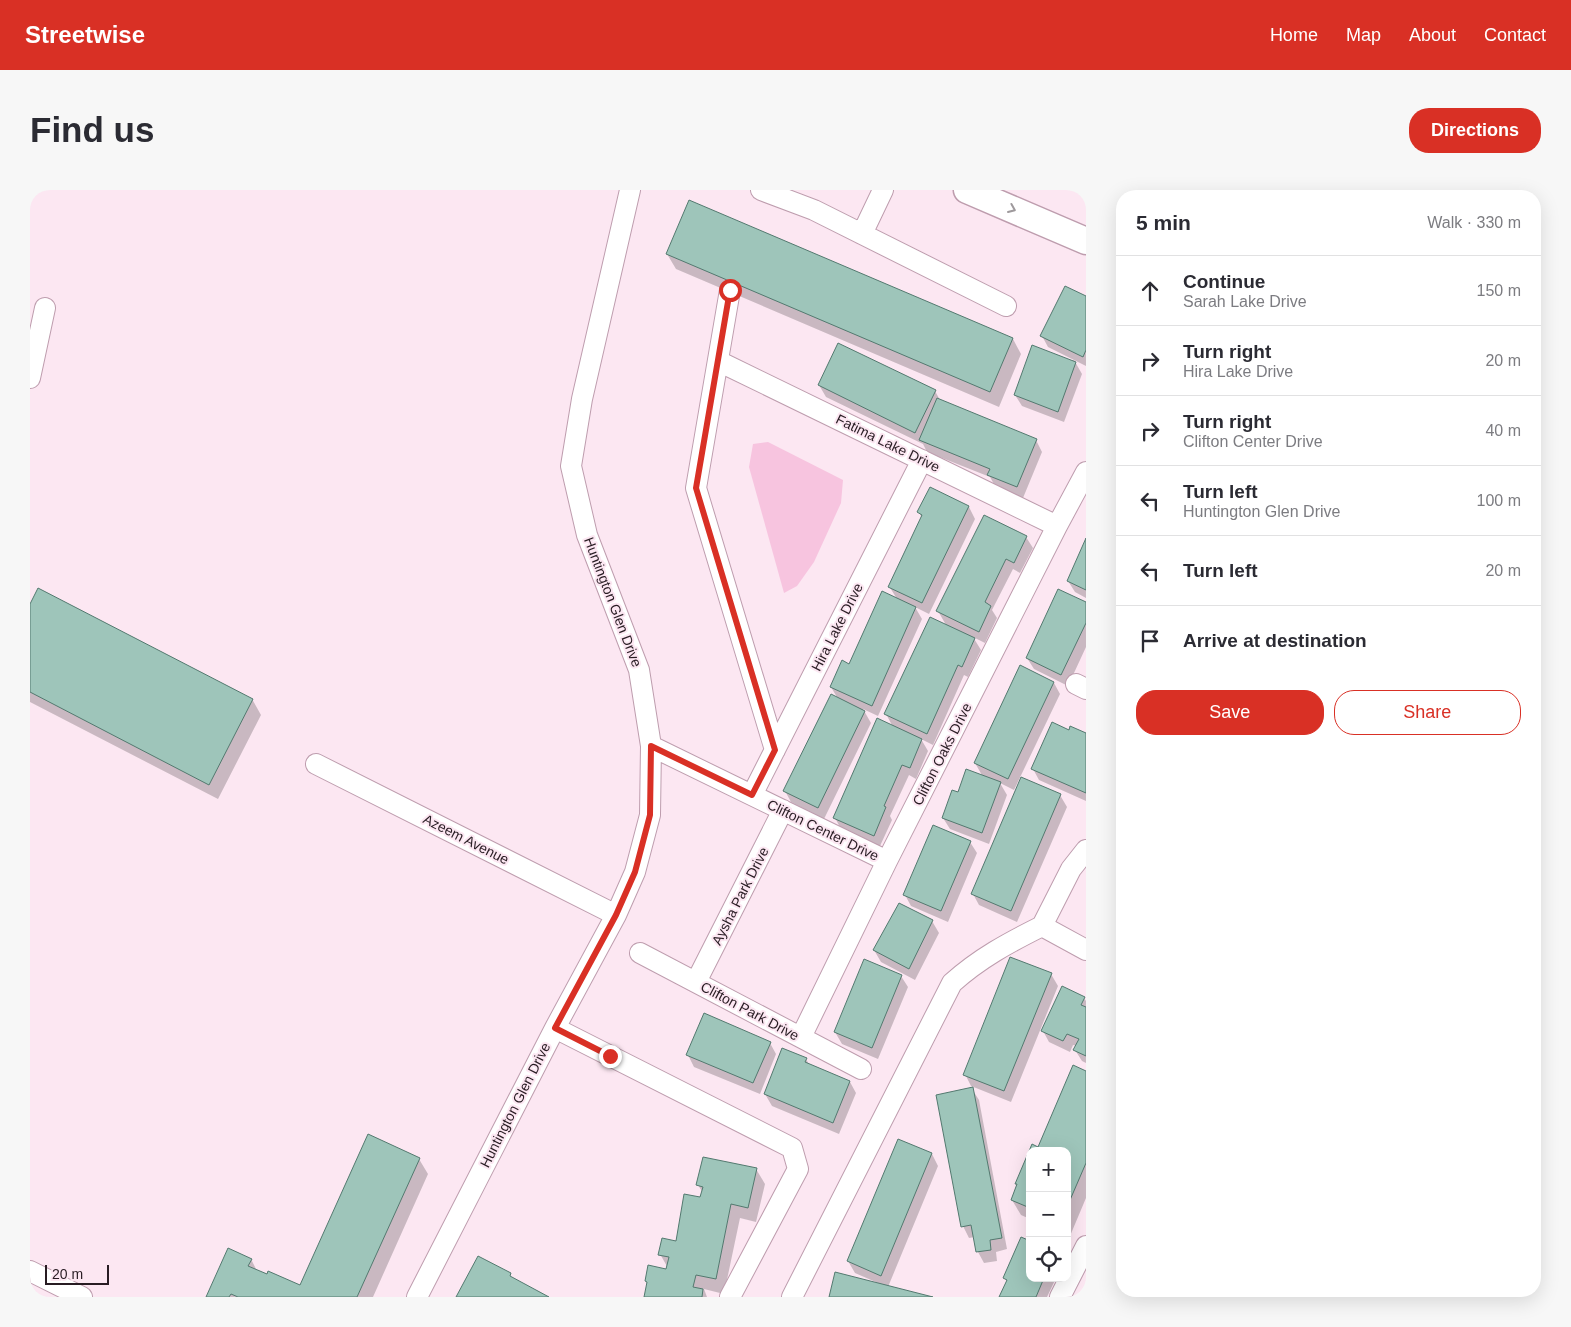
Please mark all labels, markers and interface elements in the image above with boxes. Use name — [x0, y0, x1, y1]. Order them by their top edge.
text: Streetwise — [25, 21, 145, 48]
text: Home — [1270, 25, 1318, 45]
text: Map — [1346, 25, 1381, 45]
text: About — [1409, 25, 1456, 45]
text: Contact — [1484, 25, 1546, 45]
button: Directions — [1409, 108, 1541, 153]
text: Find us — [30, 110, 154, 149]
one-way arrow — [1007, 203, 1016, 213]
text: 5 min — [1136, 211, 1191, 234]
text: Walk · 330 m — [1427, 214, 1521, 231]
text: Continue — [1183, 271, 1265, 292]
icon: ahead — [1136, 277, 1164, 305]
route start — [719, 279, 742, 302]
text: 150 m — [1477, 282, 1521, 299]
text: Sarah Lake Drive — [1183, 293, 1307, 310]
text: Turn right — [1183, 341, 1271, 362]
icon: right — [1136, 347, 1164, 375]
text: 20 m — [1485, 352, 1521, 369]
text: Hira Lake Drive — [1183, 363, 1293, 380]
street label: Fatima Lake Drive — [833, 411, 943, 475]
text: Turn right — [1183, 411, 1271, 432]
icon: right — [1136, 417, 1164, 445]
text: 40 m — [1485, 422, 1521, 439]
text: Clifton Center Drive — [1183, 433, 1323, 450]
text: Turn left — [1183, 481, 1258, 502]
icon: left — [1136, 487, 1164, 515]
text: 100 m — [1477, 492, 1521, 509]
text: Huntington Glen Drive — [1183, 503, 1340, 520]
street label: Huntington Glen Drive — [581, 535, 645, 669]
icon: left — [1136, 557, 1164, 585]
text: Turn left — [1183, 560, 1258, 581]
text: 20 m — [1485, 562, 1521, 579]
street label: Hira Lake Drive — [808, 580, 866, 674]
icon: arrive — [1136, 627, 1164, 655]
text: Arrive at destination — [1183, 630, 1367, 651]
button: Save — [1136, 690, 1324, 735]
button: Share — [1334, 690, 1521, 735]
street label: Clifton Oaks Drive — [909, 700, 975, 808]
street label: Clifton Center Drive — [765, 796, 882, 864]
street label: Azeem Avenue — [421, 811, 512, 868]
street label: Aysha Park Drive — [708, 844, 772, 948]
street label: Clifton Park Drive — [698, 978, 802, 1044]
street label: Huntington Glen Drive — [477, 1040, 553, 1170]
route end — [599, 1045, 622, 1068]
map controls — [1026, 1147, 1071, 1282]
button: + — [1026, 1147, 1071, 1192]
button: − — [1026, 1192, 1071, 1237]
button: locate — [1026, 1237, 1071, 1282]
scale bar — [45, 1262, 109, 1285]
text: 20 m — [52, 1266, 83, 1282]

